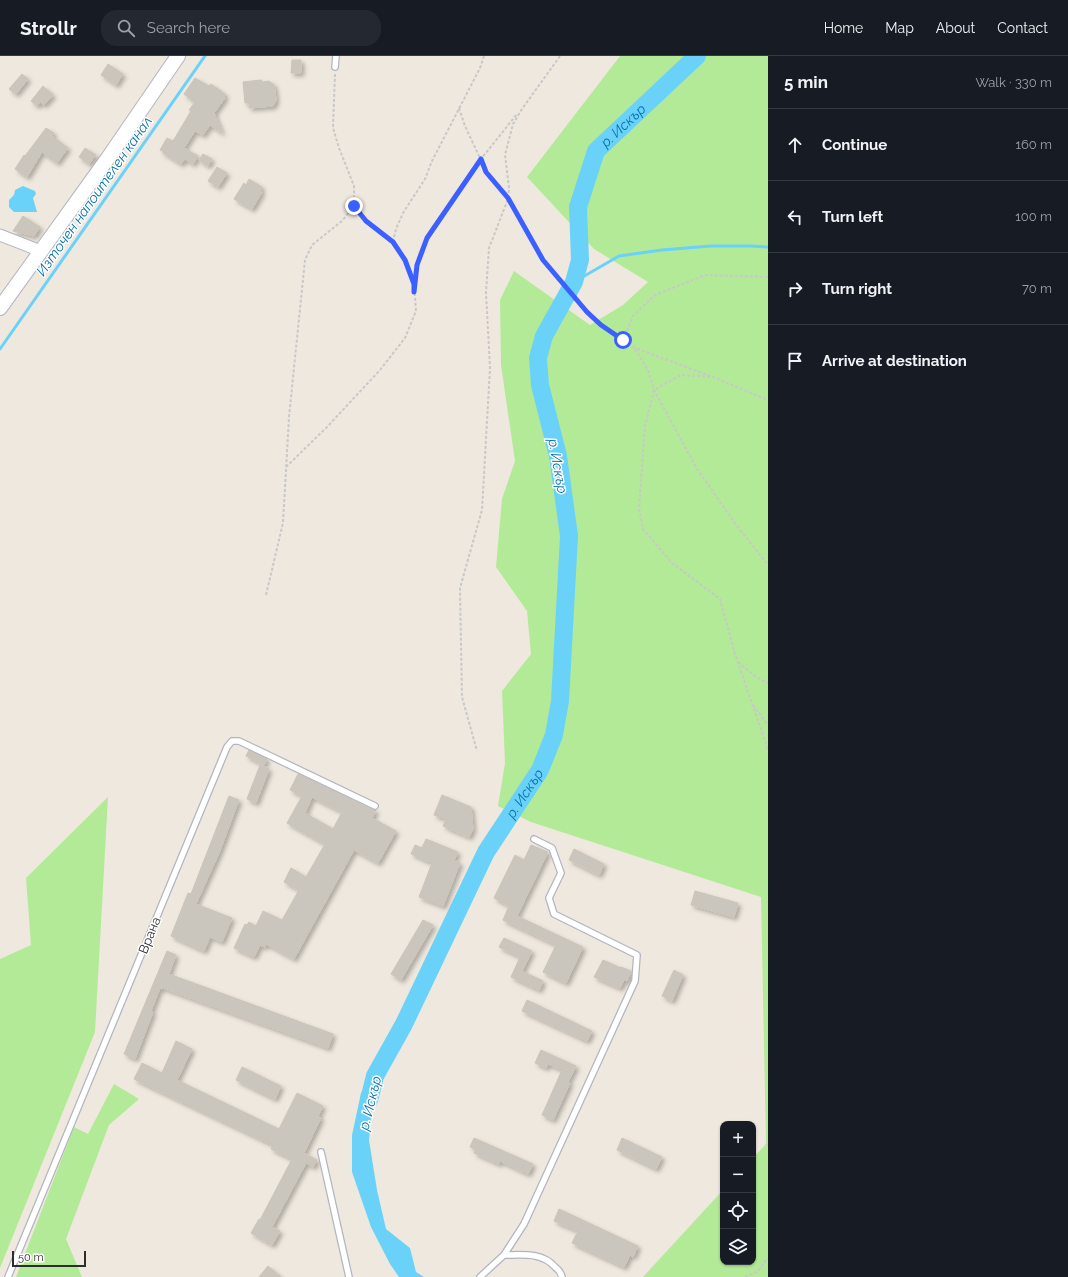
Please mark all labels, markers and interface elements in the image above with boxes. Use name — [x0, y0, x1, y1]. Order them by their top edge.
search box — [101, 10, 381, 46]
text: Strollr — [20, 17, 77, 39]
icon: search — [115, 17, 137, 39]
text: Search here — [147, 19, 230, 37]
text: Home — [824, 20, 863, 36]
text: Map — [885, 20, 914, 36]
text: About — [936, 20, 975, 36]
text: Contact — [997, 20, 1048, 36]
text: 5 min — [784, 72, 828, 92]
text: Walk · 330 m — [975, 75, 1052, 90]
water label: р. Искър — [597, 101, 649, 151]
water label: Източен напоителен канал — [33, 113, 155, 279]
icon: ahead — [784, 134, 806, 156]
text: Continue — [822, 136, 887, 154]
text: 160 m — [1015, 137, 1052, 152]
route end — [345, 197, 363, 215]
icon: left — [784, 206, 806, 228]
text: Turn left — [822, 208, 883, 226]
text: 100 m — [1015, 209, 1052, 224]
icon: right — [784, 278, 806, 300]
text: Turn right — [822, 280, 892, 298]
text: 70 m — [1022, 281, 1052, 296]
route start — [614, 331, 632, 349]
icon: arrive — [784, 350, 806, 372]
text: Arrive at destination — [822, 352, 967, 370]
water label: р. Искър — [545, 436, 571, 495]
water label: р. Искър — [502, 766, 547, 822]
street label: Врана — [135, 915, 164, 956]
water label: р. Искър — [355, 1074, 384, 1133]
map controls — [720, 1121, 756, 1265]
button: + — [720, 1121, 756, 1157]
button: − — [720, 1157, 756, 1193]
button: locate — [720, 1193, 756, 1229]
button: layers — [720, 1229, 756, 1265]
scale bar — [12, 1249, 86, 1268]
text: 50 m — [18, 1251, 44, 1264]

